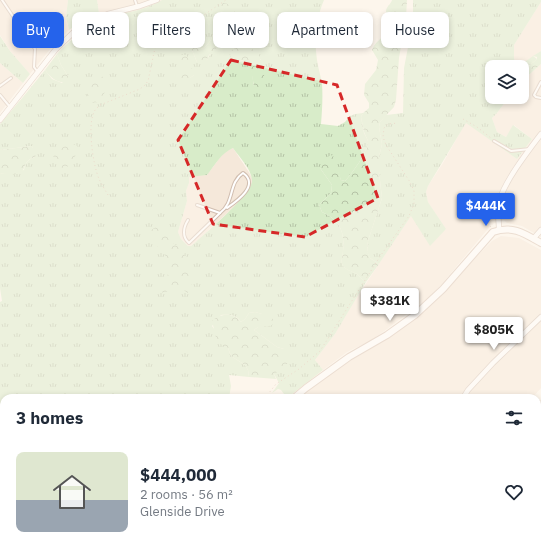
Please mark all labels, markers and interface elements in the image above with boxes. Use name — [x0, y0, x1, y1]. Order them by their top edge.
chip: Buy — [12, 12, 64, 48]
chip: Rent — [72, 12, 129, 48]
chip: Filters — [137, 12, 205, 48]
chip: New — [213, 12, 269, 48]
chip: Apartment — [277, 12, 373, 48]
chip: House — [381, 12, 449, 48]
map controls — [485, 60, 529, 104]
button: layers — [485, 60, 529, 104]
pin: $444K — [458, 193, 514, 227]
text: $444K — [466, 197, 506, 214]
pin: $381K — [362, 288, 418, 322]
text: $381K — [370, 292, 410, 309]
pin: $805K — [466, 317, 522, 351]
text: $805K — [474, 321, 514, 338]
text: 3 homes — [16, 407, 83, 429]
icon: filters — [503, 407, 525, 429]
text: $444,000 — [140, 464, 217, 486]
icon: home — [48, 468, 96, 516]
icon: heart — [503, 481, 525, 503]
text: 2 rooms · 56 m² — [140, 486, 233, 503]
text: Glenside Drive — [140, 503, 225, 520]

